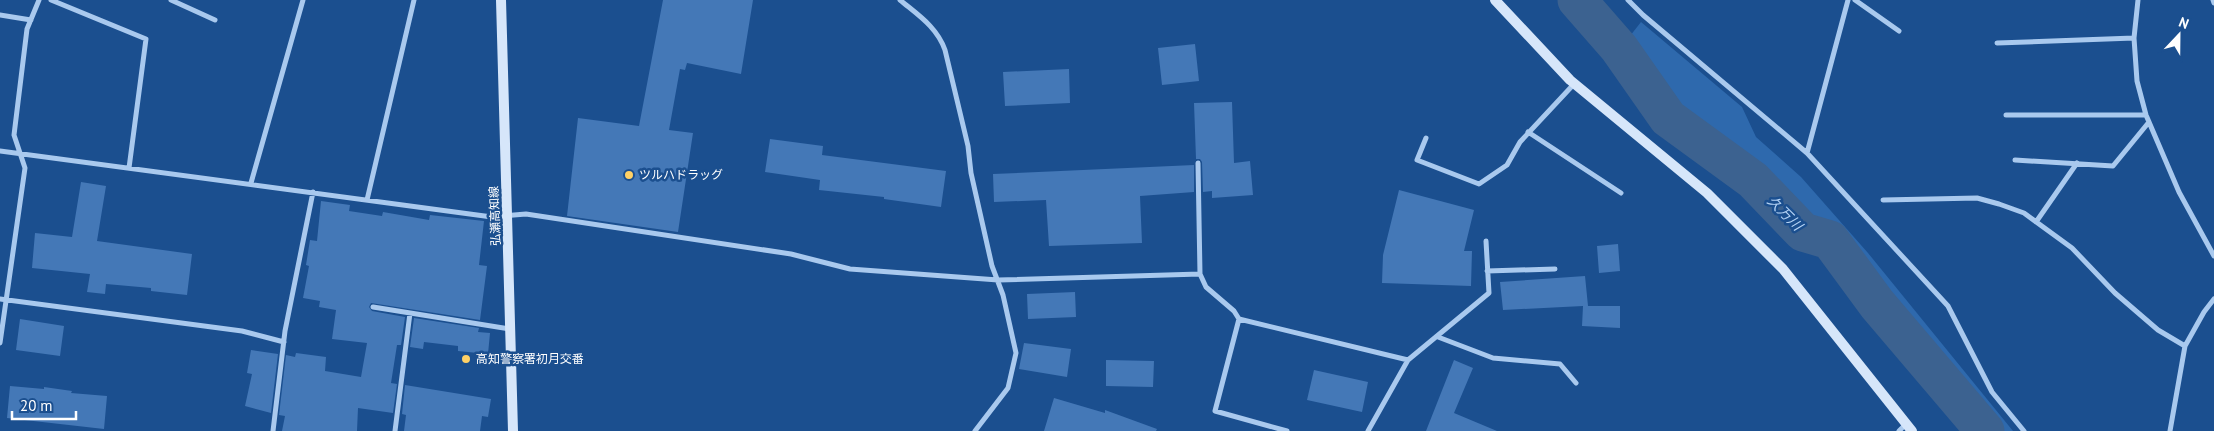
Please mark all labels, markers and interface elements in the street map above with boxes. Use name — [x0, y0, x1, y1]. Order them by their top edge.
north arrow — [2154, 10, 2204, 60]
text: N — [2176, 13, 2192, 33]
place label: ツルハドラッグ — [639, 167, 723, 182]
marker: ツルハドラッグ — [623, 169, 635, 181]
street label: 弘瀬高知線 — [486, 186, 503, 246]
water label: 久万川 — [1764, 192, 1808, 236]
place label: 高知警察署初月交番 — [476, 351, 584, 366]
marker: 高知警察署初月交番 — [460, 353, 472, 365]
scale bar — [12, 388, 76, 420]
text: 20 m — [20, 396, 53, 415]

